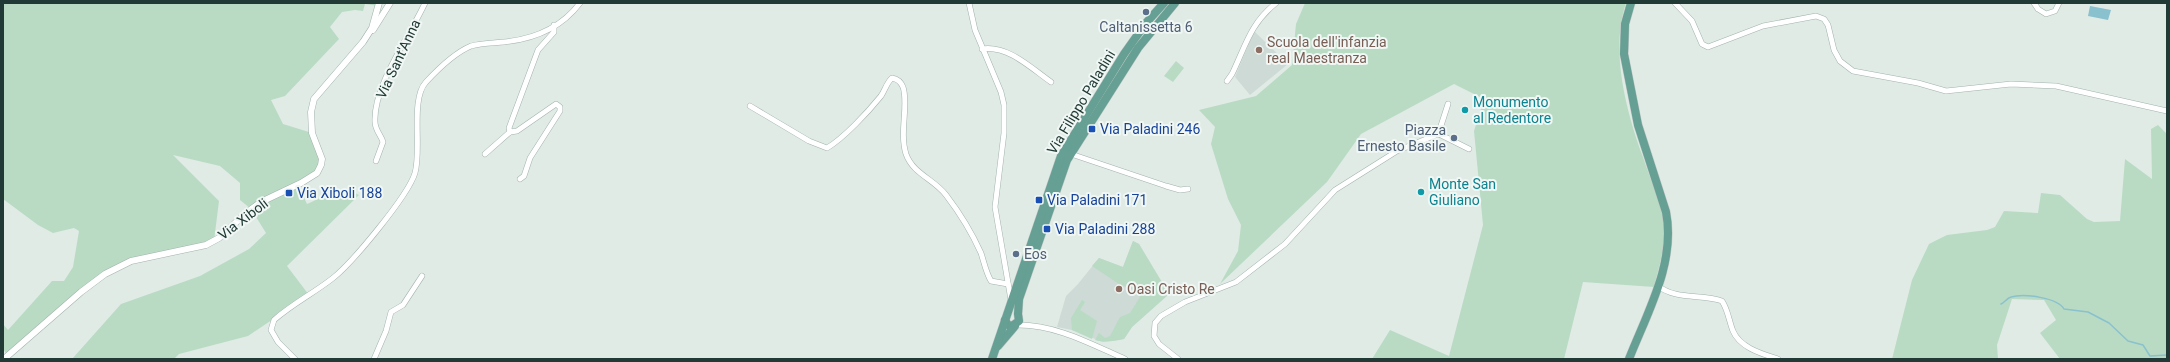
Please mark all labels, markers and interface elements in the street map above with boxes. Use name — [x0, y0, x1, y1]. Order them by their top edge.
marker: Caltanissetta 6 — [1141, 7, 1151, 17]
street label: Via Sant'Anna — [373, 17, 423, 101]
place label: Caltanissetta 6 — [1099, 19, 1193, 35]
place label: Scuola dell'infanzia real Maestranza — [1267, 34, 1387, 66]
marker: Scuola dell'infanzia real Maestranza — [1254, 45, 1264, 55]
street label: Via Filippo Paladini — [1044, 47, 1118, 157]
place label: Monumento al Redentore — [1473, 94, 1551, 126]
marker: Monumento al Redentore — [1460, 105, 1470, 115]
place label: Via Paladini 246 — [1100, 121, 1200, 137]
place label: Piazza Ernesto Basile — [1357, 122, 1446, 154]
marker: Via Paladini 246 — [1087, 124, 1097, 134]
marker: Piazza Ernesto Basile — [1449, 133, 1459, 143]
place label: Monte San Giuliano — [1429, 176, 1496, 208]
place label: Via Xiboli 188 — [297, 185, 382, 201]
marker: Monte San Giuliano — [1416, 187, 1426, 197]
marker: Via Xiboli 188 — [284, 188, 294, 198]
place label: Via Paladini 171 — [1047, 192, 1147, 208]
street label: Via Xiboli — [215, 195, 271, 243]
marker: Via Paladini 171 — [1034, 195, 1044, 205]
place label: Via Paladini 288 — [1055, 221, 1155, 237]
marker: Via Paladini 288 — [1042, 224, 1052, 234]
place label: Eos — [1024, 246, 1047, 262]
marker: Eos — [1011, 249, 1021, 259]
place label: Oasi Cristo Re — [1127, 281, 1215, 297]
marker: Oasi Cristo Re — [1114, 284, 1124, 294]

